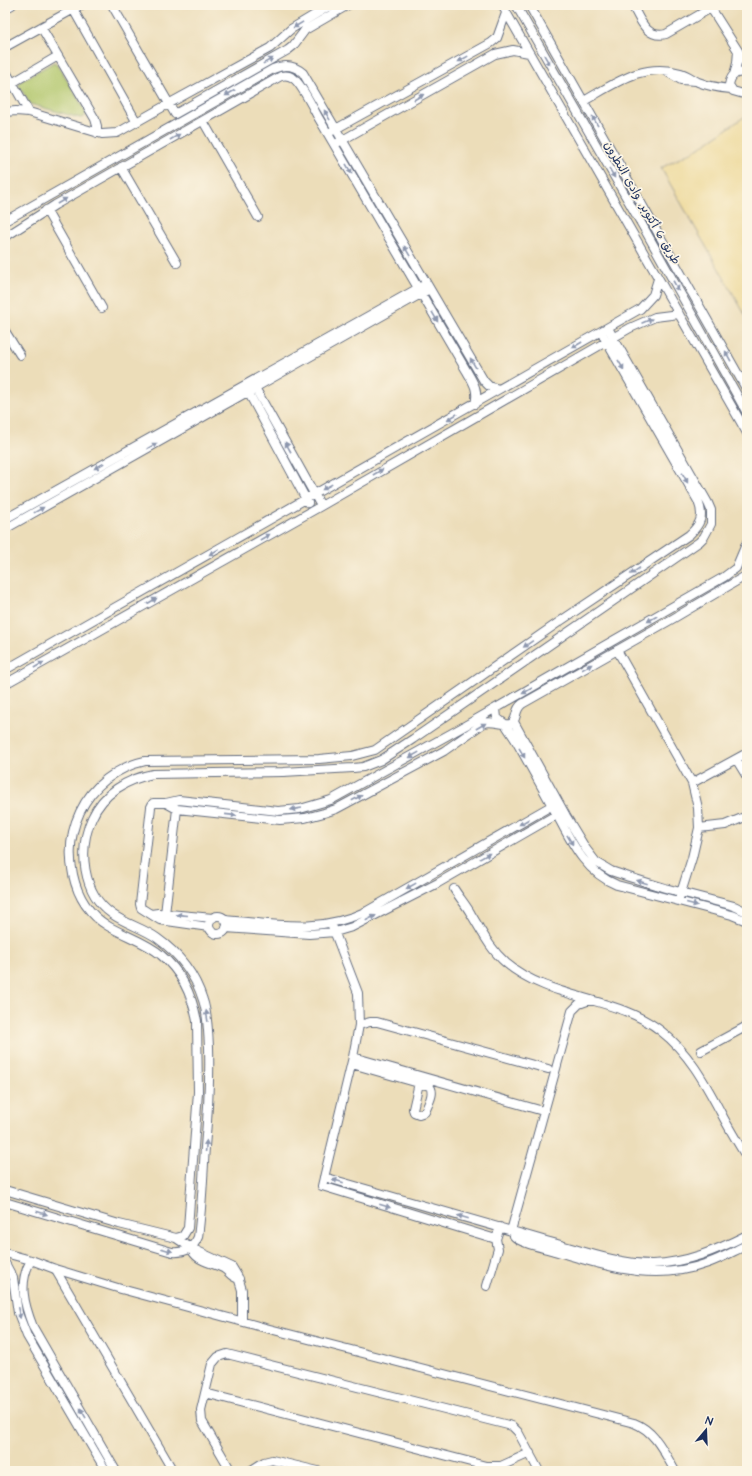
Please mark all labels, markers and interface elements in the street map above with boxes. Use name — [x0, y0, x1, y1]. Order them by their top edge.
one-way arrow — [292, 21, 304, 28]
one-way arrow — [544, 54, 551, 66]
one-way arrow — [457, 56, 469, 63]
one-way arrow — [263, 58, 274, 65]
one-way arrow — [224, 90, 236, 97]
one-way arrow — [413, 94, 425, 101]
one-way arrow — [324, 109, 331, 121]
one-way arrow — [592, 115, 599, 127]
one-way arrow — [169, 133, 181, 140]
street label: طريق 6 أكتوبر, وادى النطرون — [600, 138, 684, 268]
one-way arrow — [345, 163, 352, 175]
one-way arrow — [608, 167, 615, 179]
one-way arrow — [56, 198, 68, 205]
one-way arrow — [404, 245, 411, 257]
one-way arrow — [672, 280, 679, 292]
one-way arrow — [432, 311, 439, 323]
one-way arrow — [641, 317, 653, 324]
one-way arrow — [571, 341, 583, 348]
one-way arrow — [725, 350, 731, 362]
one-way arrow — [470, 357, 477, 369]
one-way arrow — [617, 359, 624, 371]
one-way arrow — [447, 413, 458, 420]
one-way arrow — [285, 441, 292, 453]
one-way arrow — [146, 442, 158, 449]
one-way arrow — [93, 463, 105, 470]
one-way arrow — [372, 469, 384, 476]
one-way arrow — [682, 472, 689, 484]
one-way arrow — [321, 484, 333, 491]
one-way arrow — [33, 506, 45, 513]
one-way arrow — [259, 533, 271, 540]
one-way arrow — [208, 548, 220, 555]
one-way arrow — [630, 567, 640, 575]
one-way arrow — [146, 597, 158, 604]
one-way arrow — [646, 615, 658, 622]
one-way arrow — [522, 640, 533, 648]
one-way arrow — [33, 661, 45, 668]
one-way arrow — [581, 664, 593, 671]
one-way arrow — [521, 687, 533, 694]
one-way arrow — [475, 722, 487, 729]
one-way arrow — [519, 747, 526, 758]
one-way arrow — [408, 751, 419, 758]
one-way arrow — [351, 795, 362, 801]
one-way arrow — [290, 806, 303, 812]
one-way arrow — [225, 812, 237, 819]
one-way arrow — [519, 818, 530, 825]
one-way arrow — [567, 834, 574, 846]
one-way arrow — [479, 852, 491, 859]
one-way arrow — [636, 878, 648, 884]
one-way arrow — [405, 882, 417, 889]
one-way arrow — [686, 902, 699, 908]
one-way arrow — [176, 912, 188, 919]
one-way arrow — [365, 915, 377, 921]
one-way arrow — [204, 1010, 210, 1022]
one-way arrow — [202, 1140, 209, 1152]
one-way arrow — [331, 1178, 343, 1184]
one-way arrow — [379, 1203, 391, 1209]
one-way arrow — [37, 1210, 49, 1216]
one-way arrow — [456, 1214, 468, 1220]
one-way arrow — [161, 1247, 173, 1253]
one-way arrow — [16, 1307, 22, 1319]
one-way arrow — [79, 1407, 86, 1419]
north arrow — [686, 1410, 726, 1450]
text: N — [703, 1413, 715, 1429]

